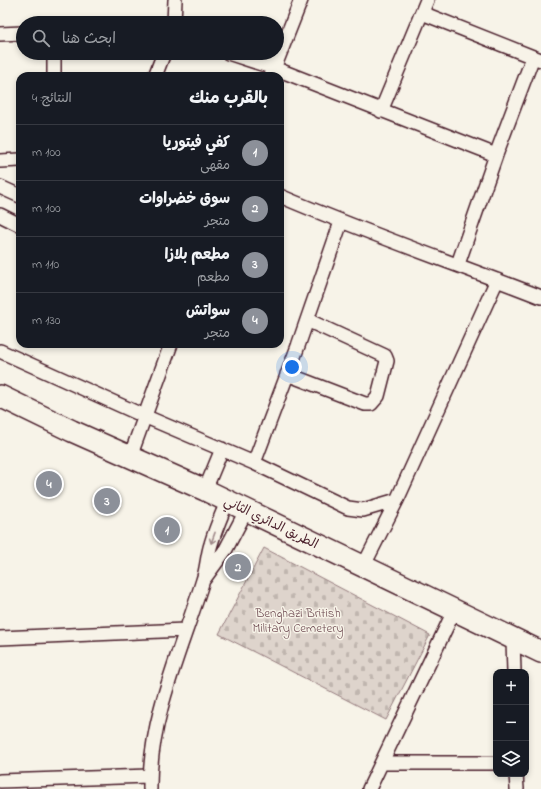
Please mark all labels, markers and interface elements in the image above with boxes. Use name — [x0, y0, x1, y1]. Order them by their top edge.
search box — [16, 16, 284, 60]
icon: search — [30, 27, 52, 49]
text: ابحث هنا — [62, 28, 116, 50]
text: بالقرب منك — [189, 86, 268, 111]
text: النتائج: 4 — [32, 89, 72, 108]
text: كفي فيتوريا — [163, 132, 230, 154]
text: 100 m — [32, 143, 61, 162]
text: 1 — [253, 143, 257, 162]
text: مقهى — [200, 156, 230, 175]
text: سوق خضراوات — [139, 188, 230, 210]
text: 100 m — [32, 199, 61, 218]
text: 2 — [252, 199, 258, 218]
text: متجر — [205, 212, 230, 231]
text: مطعم بلازا — [164, 244, 230, 266]
text: 110 m — [32, 255, 59, 274]
text: 3 — [252, 255, 258, 274]
text: مطعم — [197, 268, 230, 287]
text: سواتش — [186, 300, 230, 322]
text: 130 m — [32, 311, 60, 330]
text: 4 — [252, 311, 258, 330]
text: متجر — [205, 324, 230, 343]
your location — [282, 357, 302, 377]
pin: 4 — [36, 469, 62, 499]
pin: 3 — [94, 486, 120, 516]
street label: الطريق الدائري الثاني — [220, 492, 321, 555]
pin: 1 — [154, 515, 180, 545]
one-way arrow — [208, 532, 216, 544]
pin: 2 — [225, 552, 251, 582]
park label: Benghazi British Military Cemetery — [253, 604, 343, 639]
map controls — [493, 669, 529, 777]
button: + — [493, 669, 529, 705]
button: − — [493, 705, 529, 741]
button: layers — [493, 741, 529, 777]

